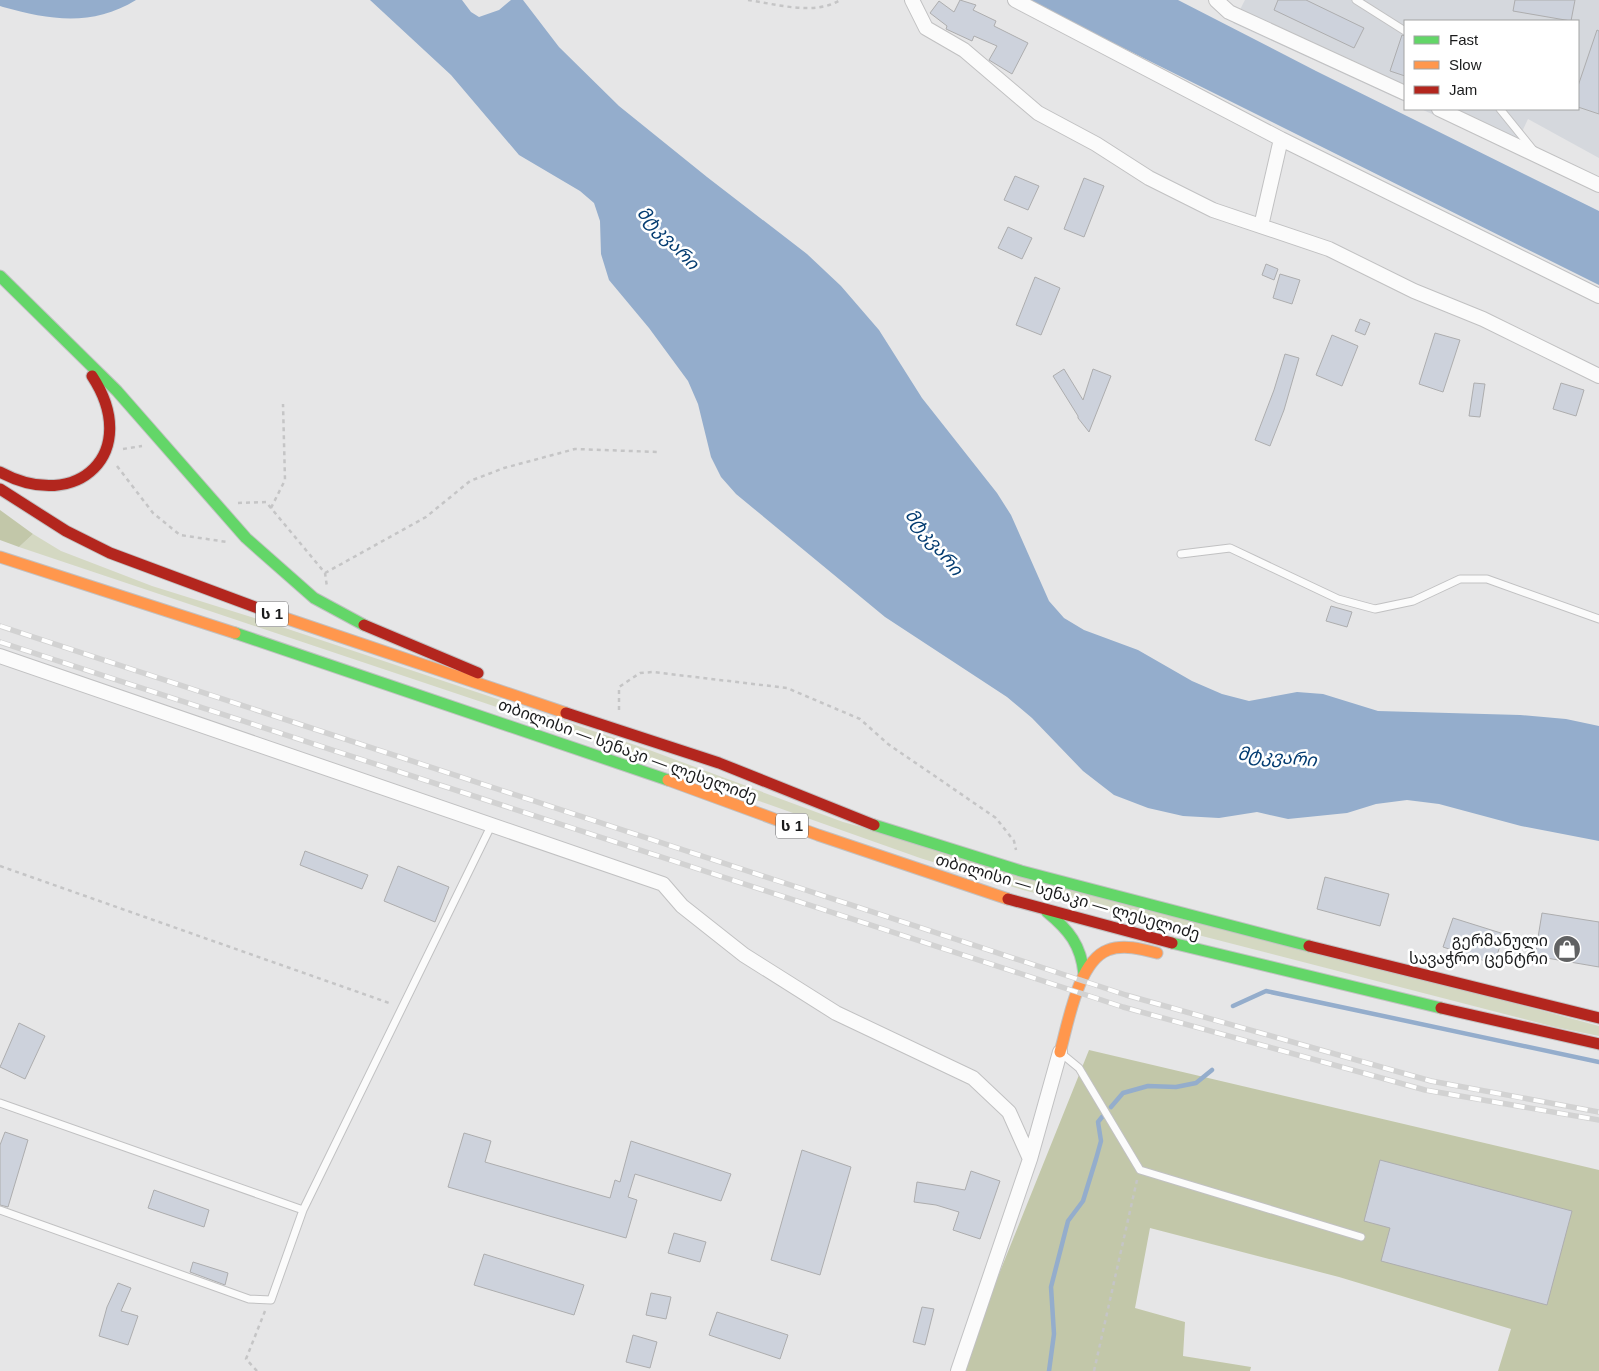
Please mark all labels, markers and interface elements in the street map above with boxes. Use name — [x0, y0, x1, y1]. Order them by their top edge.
legend — [1404, 20, 1579, 110]
text: Fast — [1449, 31, 1479, 48]
text: Slow — [1449, 56, 1482, 73]
text: Jam — [1449, 81, 1477, 98]
water label: მტკვარი — [632, 202, 703, 275]
water label: მტკვარი — [900, 505, 967, 580]
road number: ს 1 — [256, 602, 288, 626]
street label: თბილისი — სენაკი — ლესელიძე — [495, 696, 760, 807]
water label: მტკვარი — [1236, 744, 1318, 771]
road number: ს 1 — [776, 814, 808, 838]
street label: თბილისი — სენაკი — ლესელიძე — [933, 851, 1202, 944]
place label: გერმანული სავაჭრო ცენტრი — [1409, 932, 1548, 968]
shop icon: გერმანული სავაჭრო ცენტრი — [1552, 934, 1582, 964]

